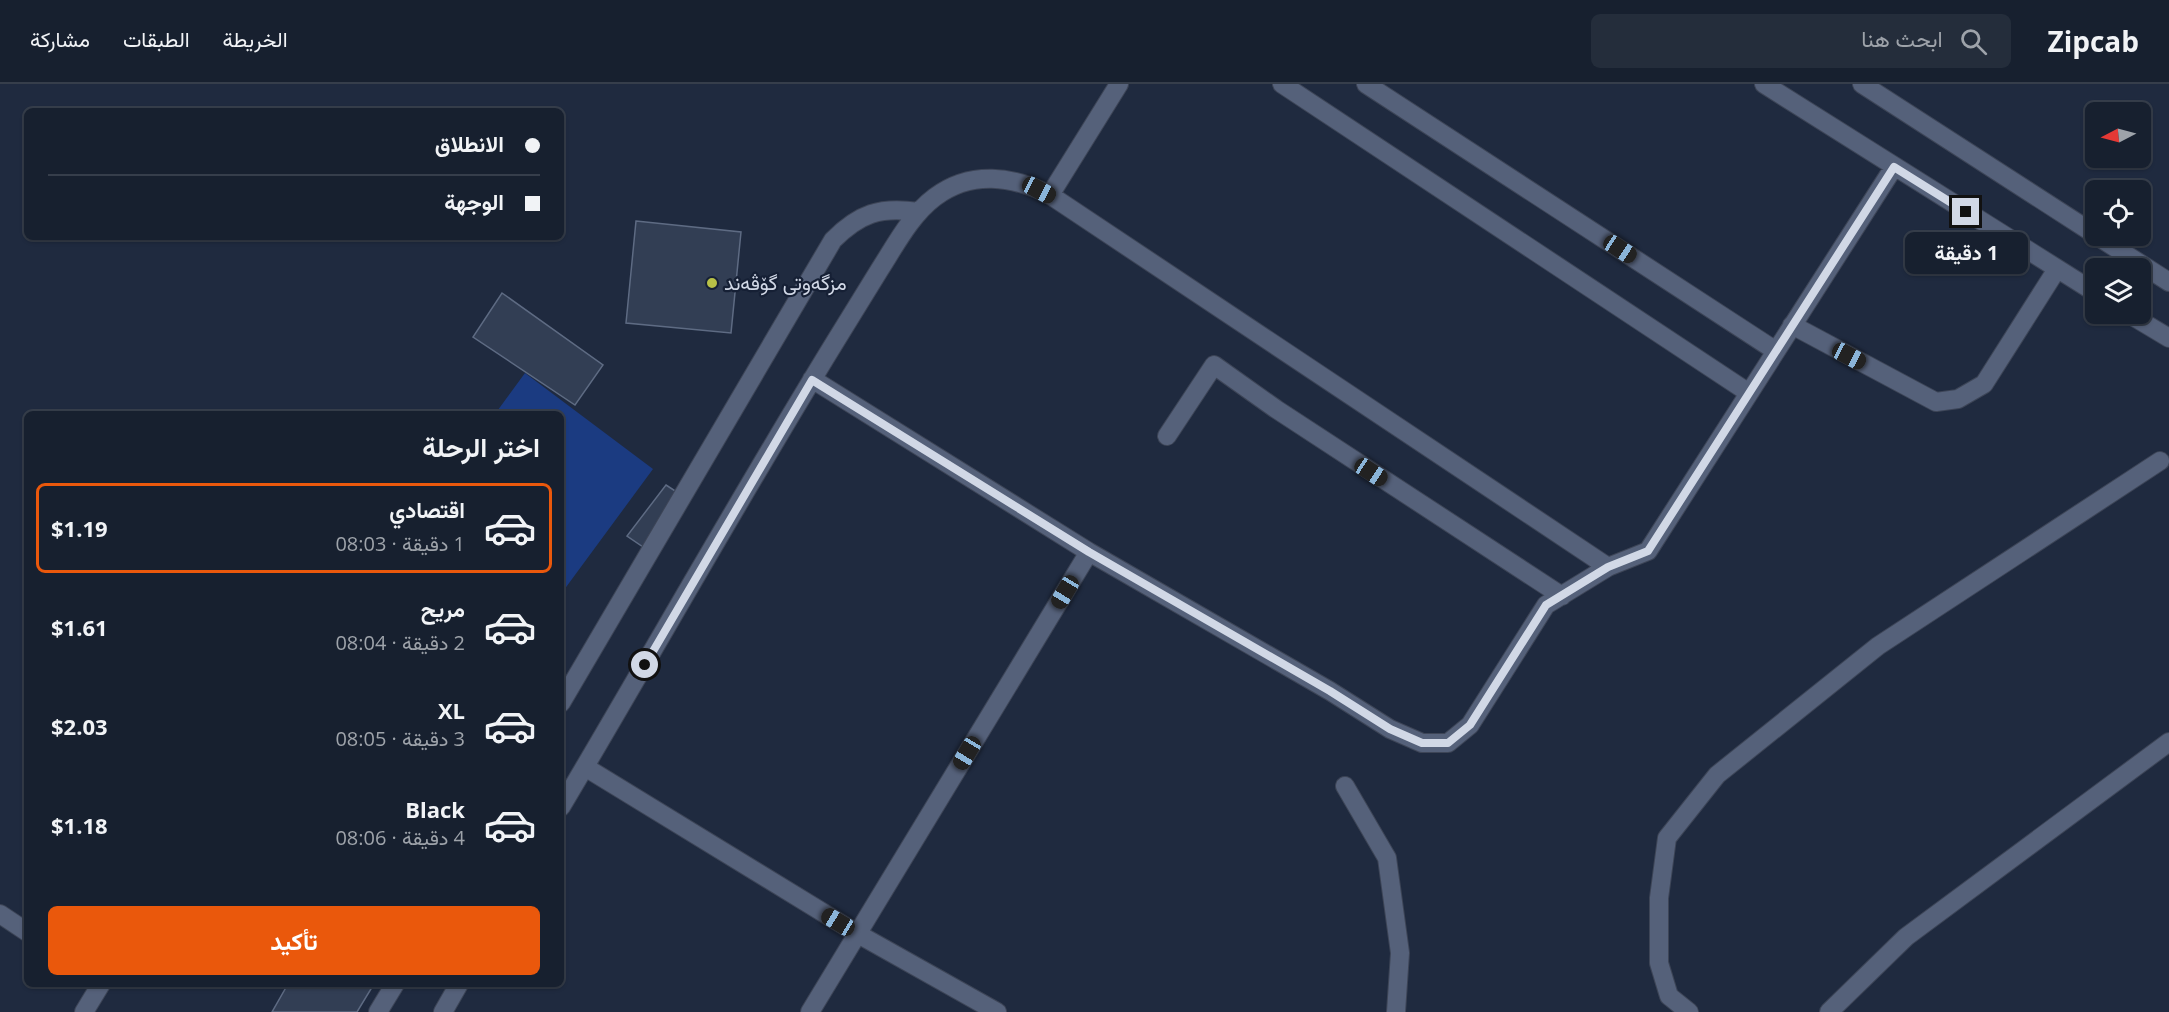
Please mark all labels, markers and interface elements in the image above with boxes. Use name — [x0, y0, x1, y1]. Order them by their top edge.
search box — [1591, 14, 2011, 68]
text: Zipcab — [2047, 22, 2139, 60]
text: ابحث هنا — [1861, 23, 1942, 53]
text: مشاركة — [30, 25, 90, 53]
text: الطبقات — [123, 25, 190, 53]
text: الخريطة — [223, 25, 288, 53]
icon: search — [1957, 25, 1990, 58]
north arrow — [2085, 102, 2151, 168]
map controls — [2085, 102, 2151, 324]
text: الانطلاق — [435, 128, 504, 158]
car — [1019, 174, 1059, 206]
button: locate — [2085, 180, 2151, 246]
text: الوجهة — [444, 186, 504, 216]
route end — [1952, 198, 1979, 225]
car — [1600, 232, 1640, 266]
callout: 1 دقيقة — [1904, 233, 2028, 275]
text: 1 دقيقة — [1935, 239, 1998, 266]
button: layers — [2085, 258, 2151, 324]
place label: مزگەوتی گۆڤەند — [724, 269, 847, 296]
marker: مزگەوتی گۆڤەند — [705, 276, 719, 290]
car — [1829, 340, 1869, 372]
text: اختر الرحلة — [422, 428, 540, 465]
car — [1351, 455, 1391, 489]
text: اقتصادي — [389, 494, 465, 524]
icon: car — [483, 501, 537, 555]
text: $1.19 — [51, 513, 108, 543]
text: 1 دقيقة · 08:03 — [335, 530, 465, 557]
car — [1048, 572, 1082, 612]
text: مريح — [421, 593, 465, 623]
icon: car — [483, 600, 537, 654]
text: $1.61 — [51, 612, 108, 642]
text: 2 دقيقة · 08:04 — [335, 629, 465, 656]
route start — [631, 651, 658, 678]
text: XL — [438, 695, 465, 725]
icon: car — [483, 699, 537, 753]
text: $2.03 — [51, 711, 108, 741]
text: 3 دقيقة · 08:05 — [335, 725, 465, 752]
car — [950, 733, 984, 773]
text: Black — [405, 794, 465, 824]
icon: car — [483, 798, 537, 852]
text: $1.18 — [51, 810, 108, 840]
text: 4 دقيقة · 08:06 — [335, 824, 465, 851]
car — [818, 905, 858, 939]
button: تأكيد — [48, 906, 540, 975]

